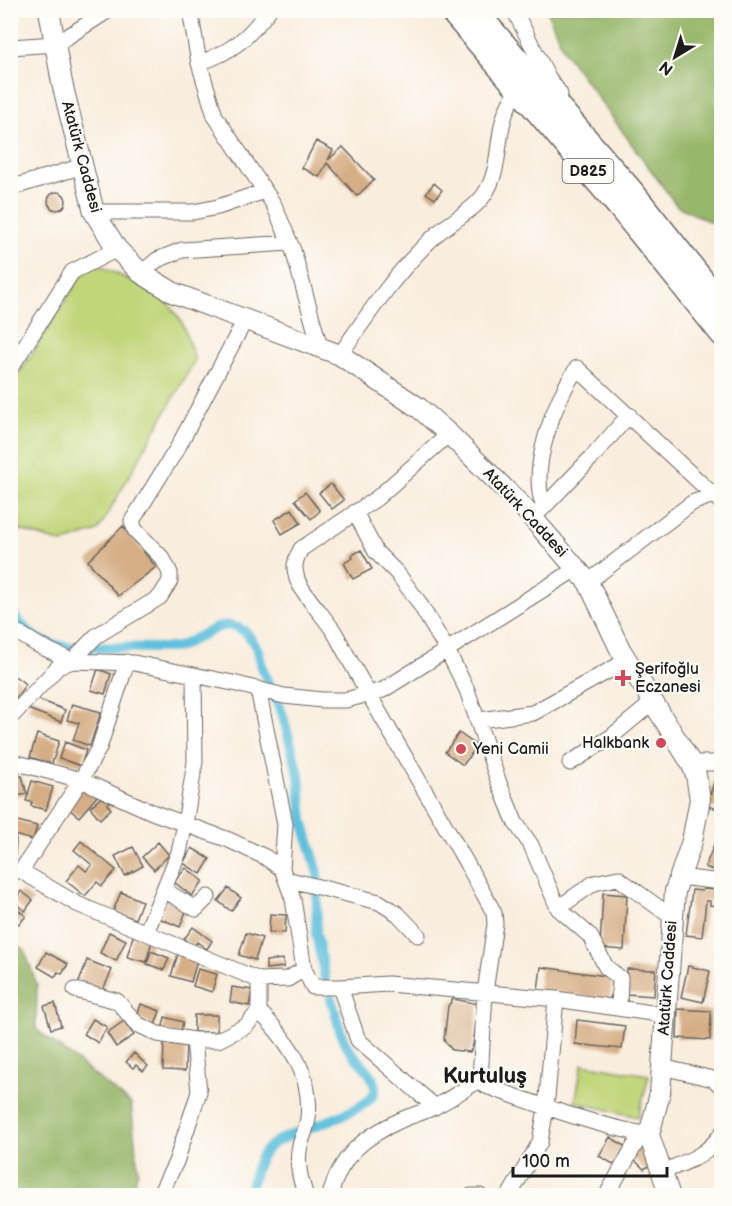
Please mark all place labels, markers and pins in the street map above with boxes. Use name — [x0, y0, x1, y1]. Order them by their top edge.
place label: Şerifoğlu Eczanesi — [635, 660, 701, 697]
marker: Şerifoğlu Eczanesi — [616, 671, 630, 685]
place label: Halkbank — [582, 734, 649, 753]
marker: Halkbank — [654, 736, 668, 750]
place label: Yeni Camii — [472, 740, 549, 759]
marker: Yeni Camii — [454, 742, 468, 756]

